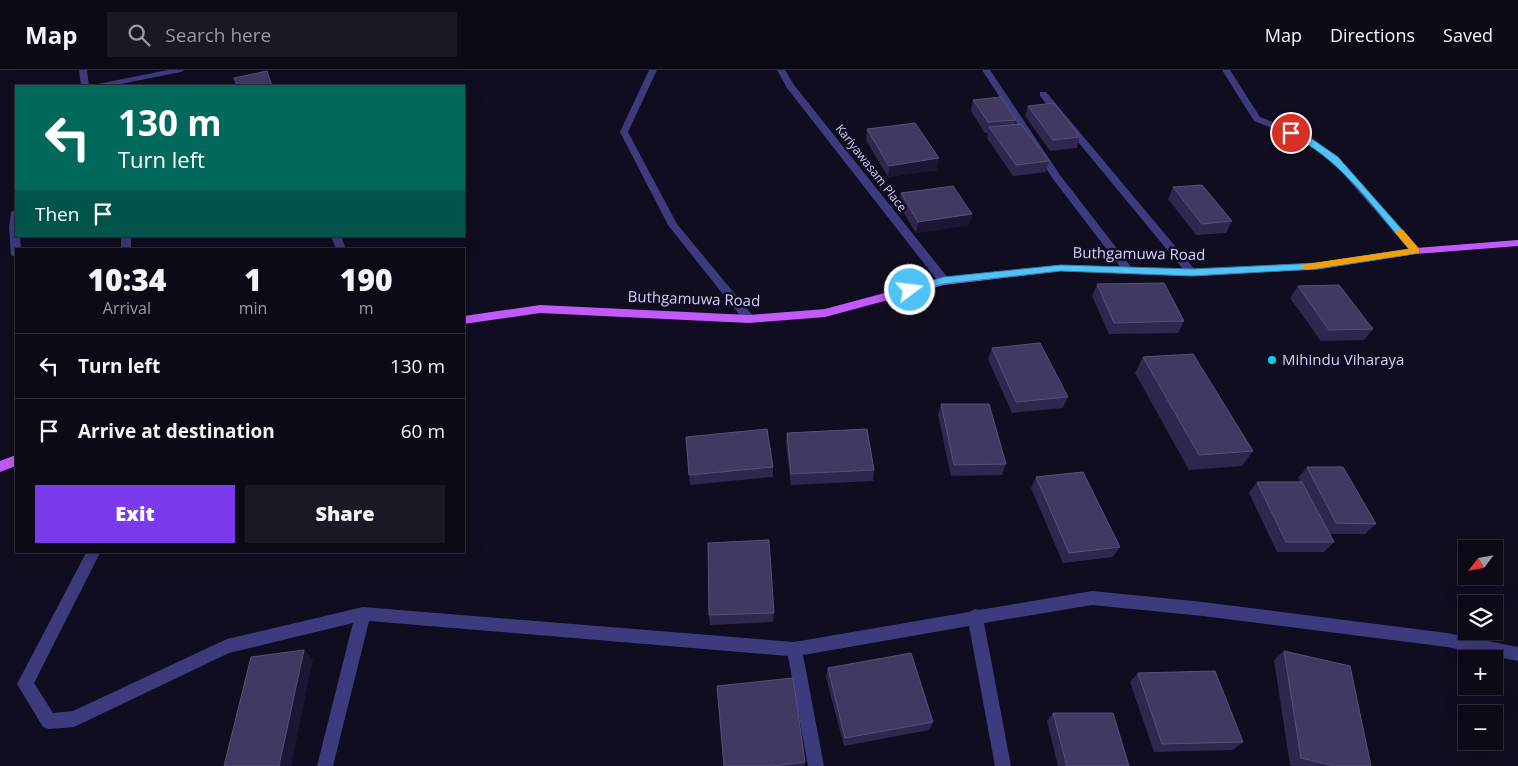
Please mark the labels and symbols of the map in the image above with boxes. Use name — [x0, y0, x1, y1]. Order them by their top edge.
pin — [1270, 112, 1312, 154]
street label: Kariyawasam Place — [832, 120, 911, 215]
street label: Buthgamuwa Road — [1073, 242, 1206, 264]
position arrow — [883, 263, 935, 315]
street label: Buthgamuwa Road — [627, 286, 761, 310]
place label: Mihindu Viharaya — [1282, 349, 1404, 369]
marker: Mihindu Viharaya — [1266, 354, 1278, 366]
north arrow — [1458, 540, 1502, 585]

